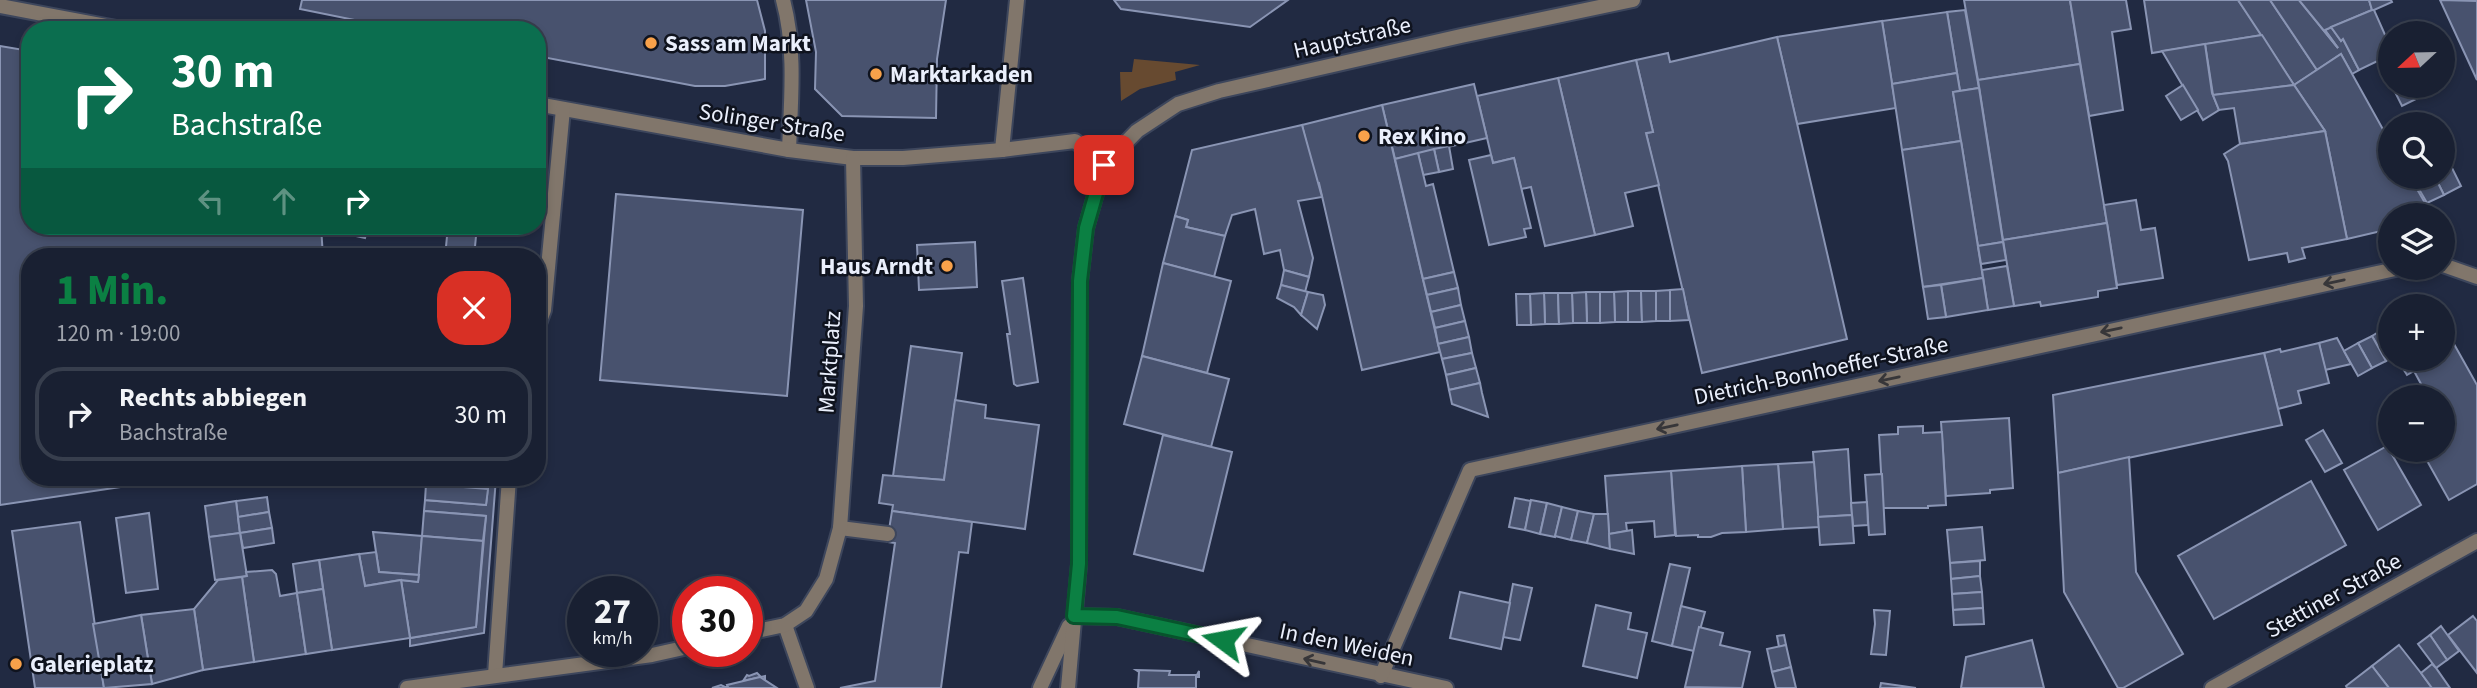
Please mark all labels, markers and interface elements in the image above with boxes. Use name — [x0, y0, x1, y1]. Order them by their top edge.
street label: Hauptstraße — [1290, 8, 1414, 67]
north arrow — [2378, 21, 2455, 98]
map controls — [2378, 21, 2455, 462]
place label: Sass am Markt — [665, 27, 811, 60]
marker: Sass am Markt — [643, 35, 659, 51]
text: 30 m — [171, 37, 275, 107]
icon: right — [56, 49, 147, 140]
place label: Marktarkaden — [890, 58, 1033, 91]
marker: Marktarkaden — [868, 66, 884, 82]
street label: Solinger Straße — [697, 95, 847, 150]
text: Bachstraße — [171, 102, 322, 148]
button: search — [2378, 112, 2455, 189]
place label: Rex Kino — [1378, 120, 1466, 153]
marker: Rex Kino — [1356, 128, 1372, 144]
pin — [1074, 135, 1134, 195]
icon: arrive — [1085, 146, 1123, 184]
icon: left — [192, 182, 230, 220]
icon: ahead — [265, 182, 303, 220]
icon: right — [338, 182, 376, 220]
button: layers — [2378, 203, 2455, 280]
place label: Haus Arndt — [820, 250, 933, 283]
marker: Haus Arndt — [939, 258, 955, 274]
text: 1 Min. — [56, 261, 168, 321]
button: close — [437, 271, 511, 345]
one-way arrow — [2323, 276, 2346, 290]
button: + — [2378, 294, 2455, 371]
street label: Marktplatz — [809, 310, 850, 414]
text: 120 m · 19:00 — [56, 317, 180, 350]
one-way arrow — [2100, 324, 2123, 338]
street label: Dietrich-Bonhoeffer-Straße — [1691, 327, 1951, 414]
one-way arrow — [1878, 372, 1901, 386]
text: Rechts abbiegen — [119, 379, 307, 416]
button: − — [2378, 385, 2455, 462]
icon: right — [60, 395, 98, 433]
text: 30 m — [454, 396, 507, 433]
text: Bachstraße — [119, 416, 228, 449]
one-way arrow — [1656, 420, 1679, 434]
street label: Stettiner Straße — [2259, 544, 2407, 646]
speed limit sign: 30 — [672, 576, 763, 667]
text: 27 — [594, 587, 631, 637]
position arrow — [1186, 603, 1260, 677]
street label: In den Weiden — [1277, 614, 1417, 675]
text: km/h — [593, 626, 632, 651]
place label: Galerieplatz — [30, 648, 154, 681]
one-way arrow — [1303, 654, 1326, 667]
marker: Galerieplatz — [8, 656, 24, 672]

